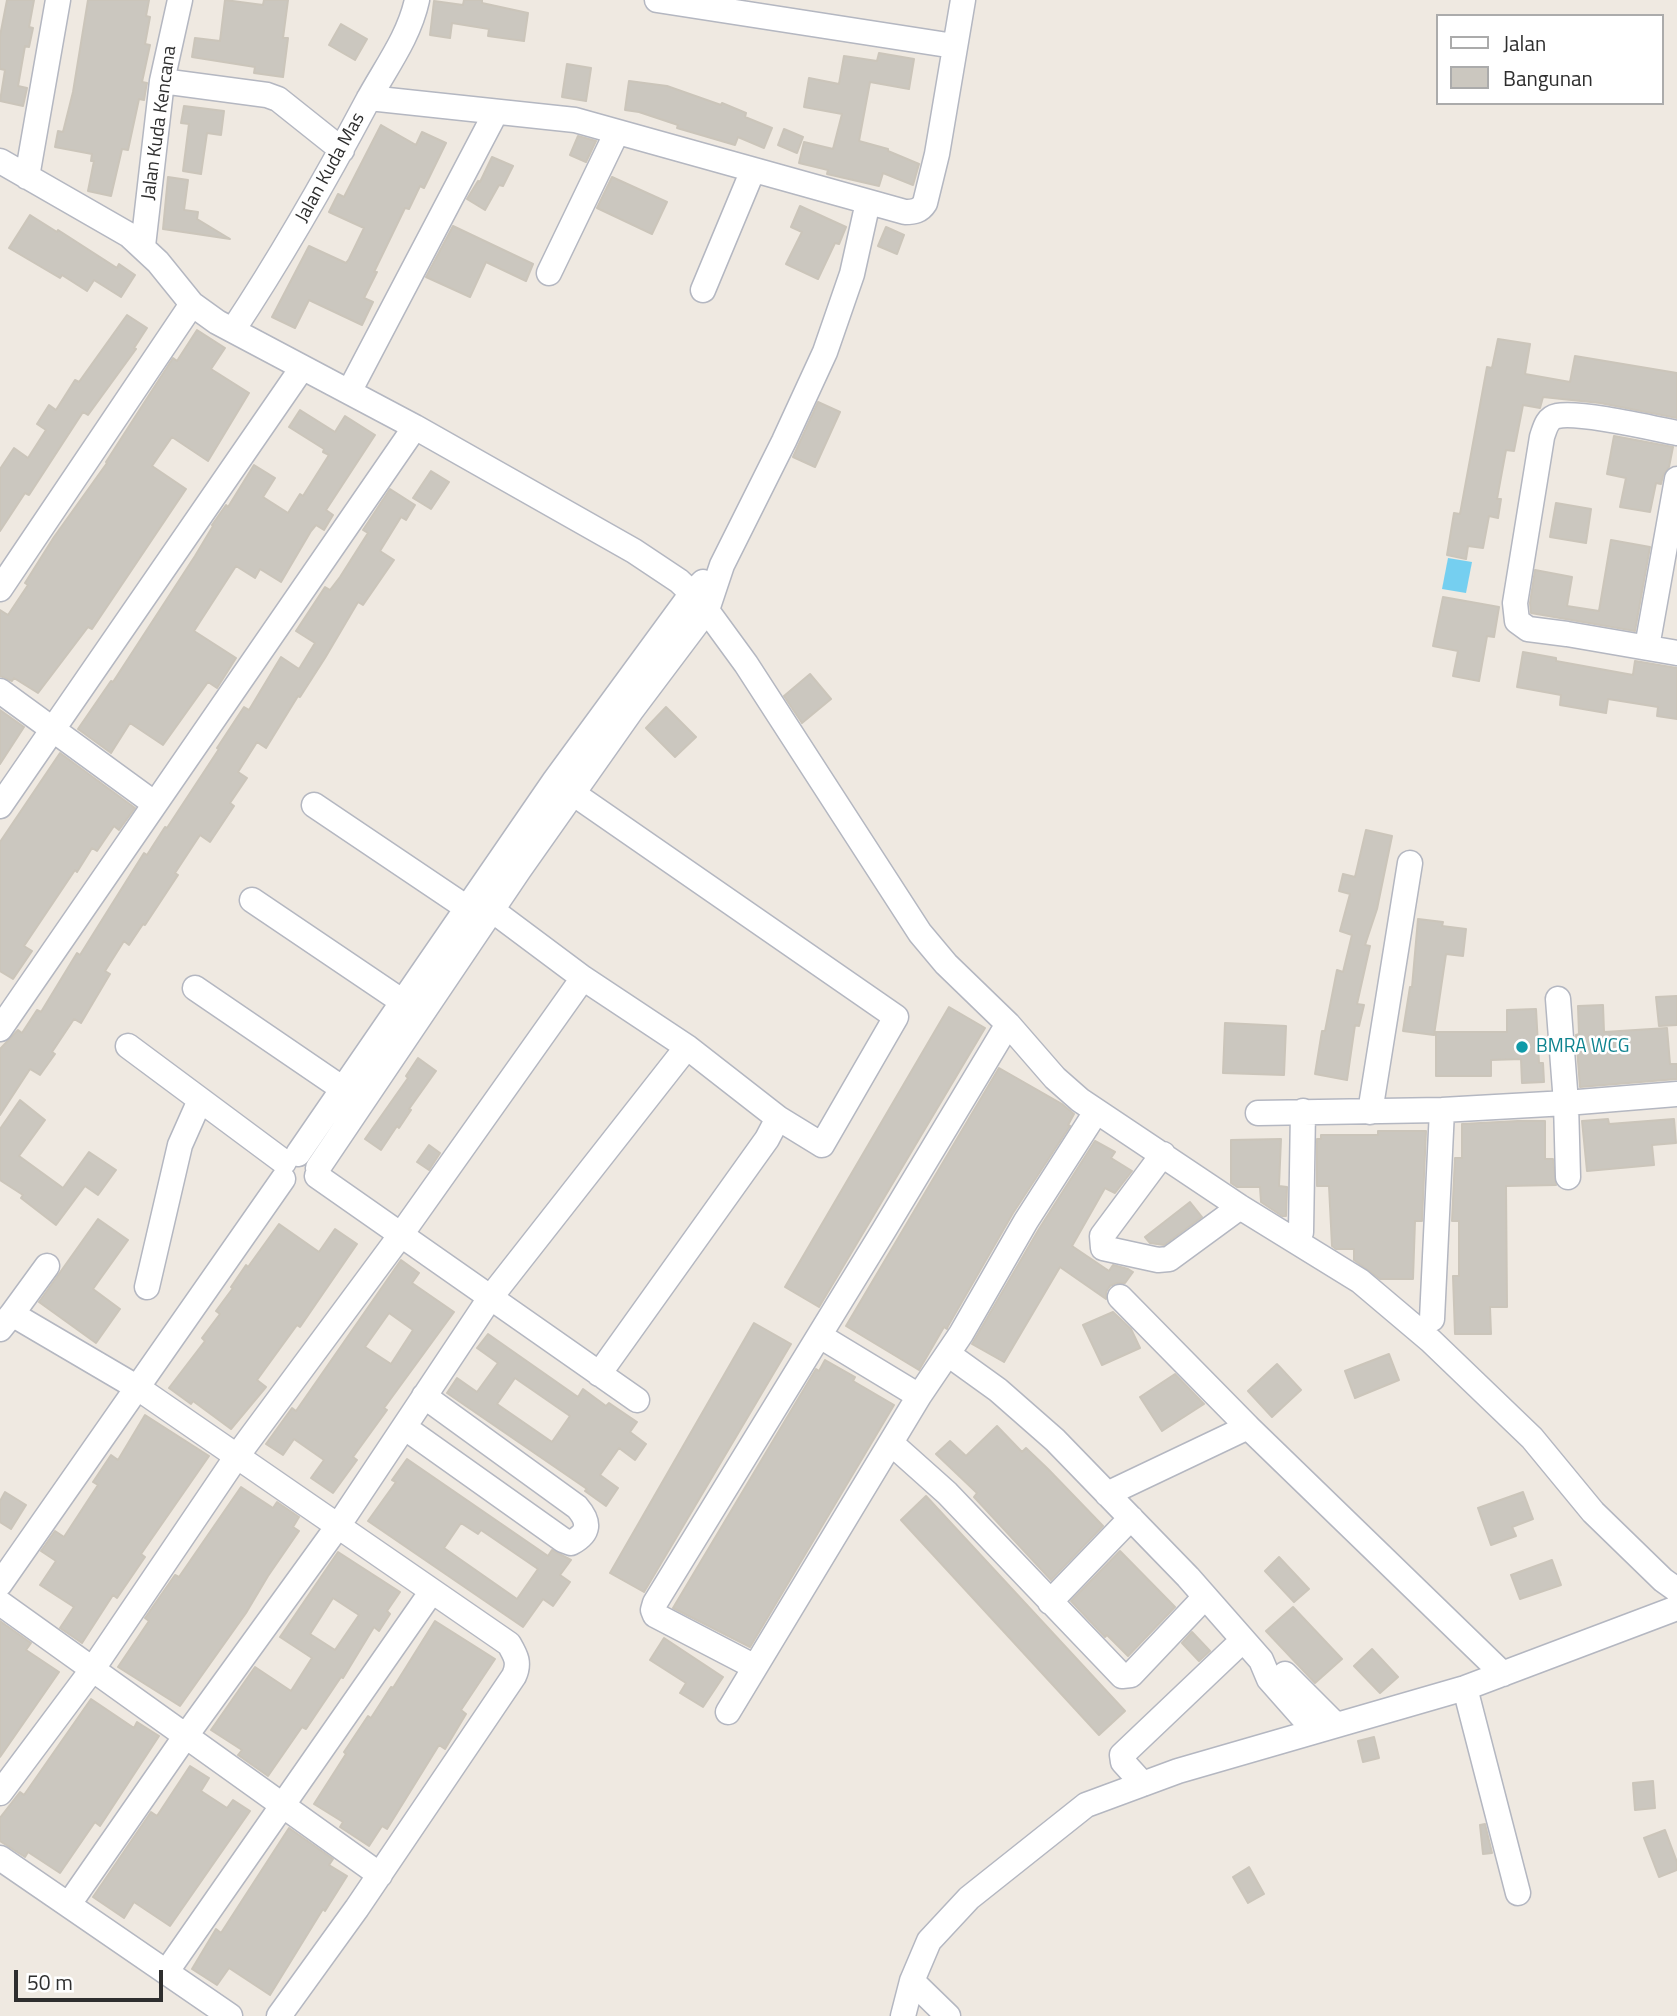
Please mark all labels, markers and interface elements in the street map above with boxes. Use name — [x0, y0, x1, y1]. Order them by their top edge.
legend — [1436, 14, 1663, 105]
text: Jalan — [1503, 27, 1546, 59]
street label: Jalan Kuda Kencana — [138, 44, 182, 202]
text: Bangunan — [1503, 62, 1593, 94]
street label: Jalan Kuda Mas — [291, 109, 371, 227]
place label: BMRA WCG — [1536, 1036, 1629, 1058]
marker: BMRA WCG — [1514, 1039, 1530, 1055]
scale bar — [18, 1956, 166, 2000]
text: 50 m — [27, 1966, 73, 1998]

